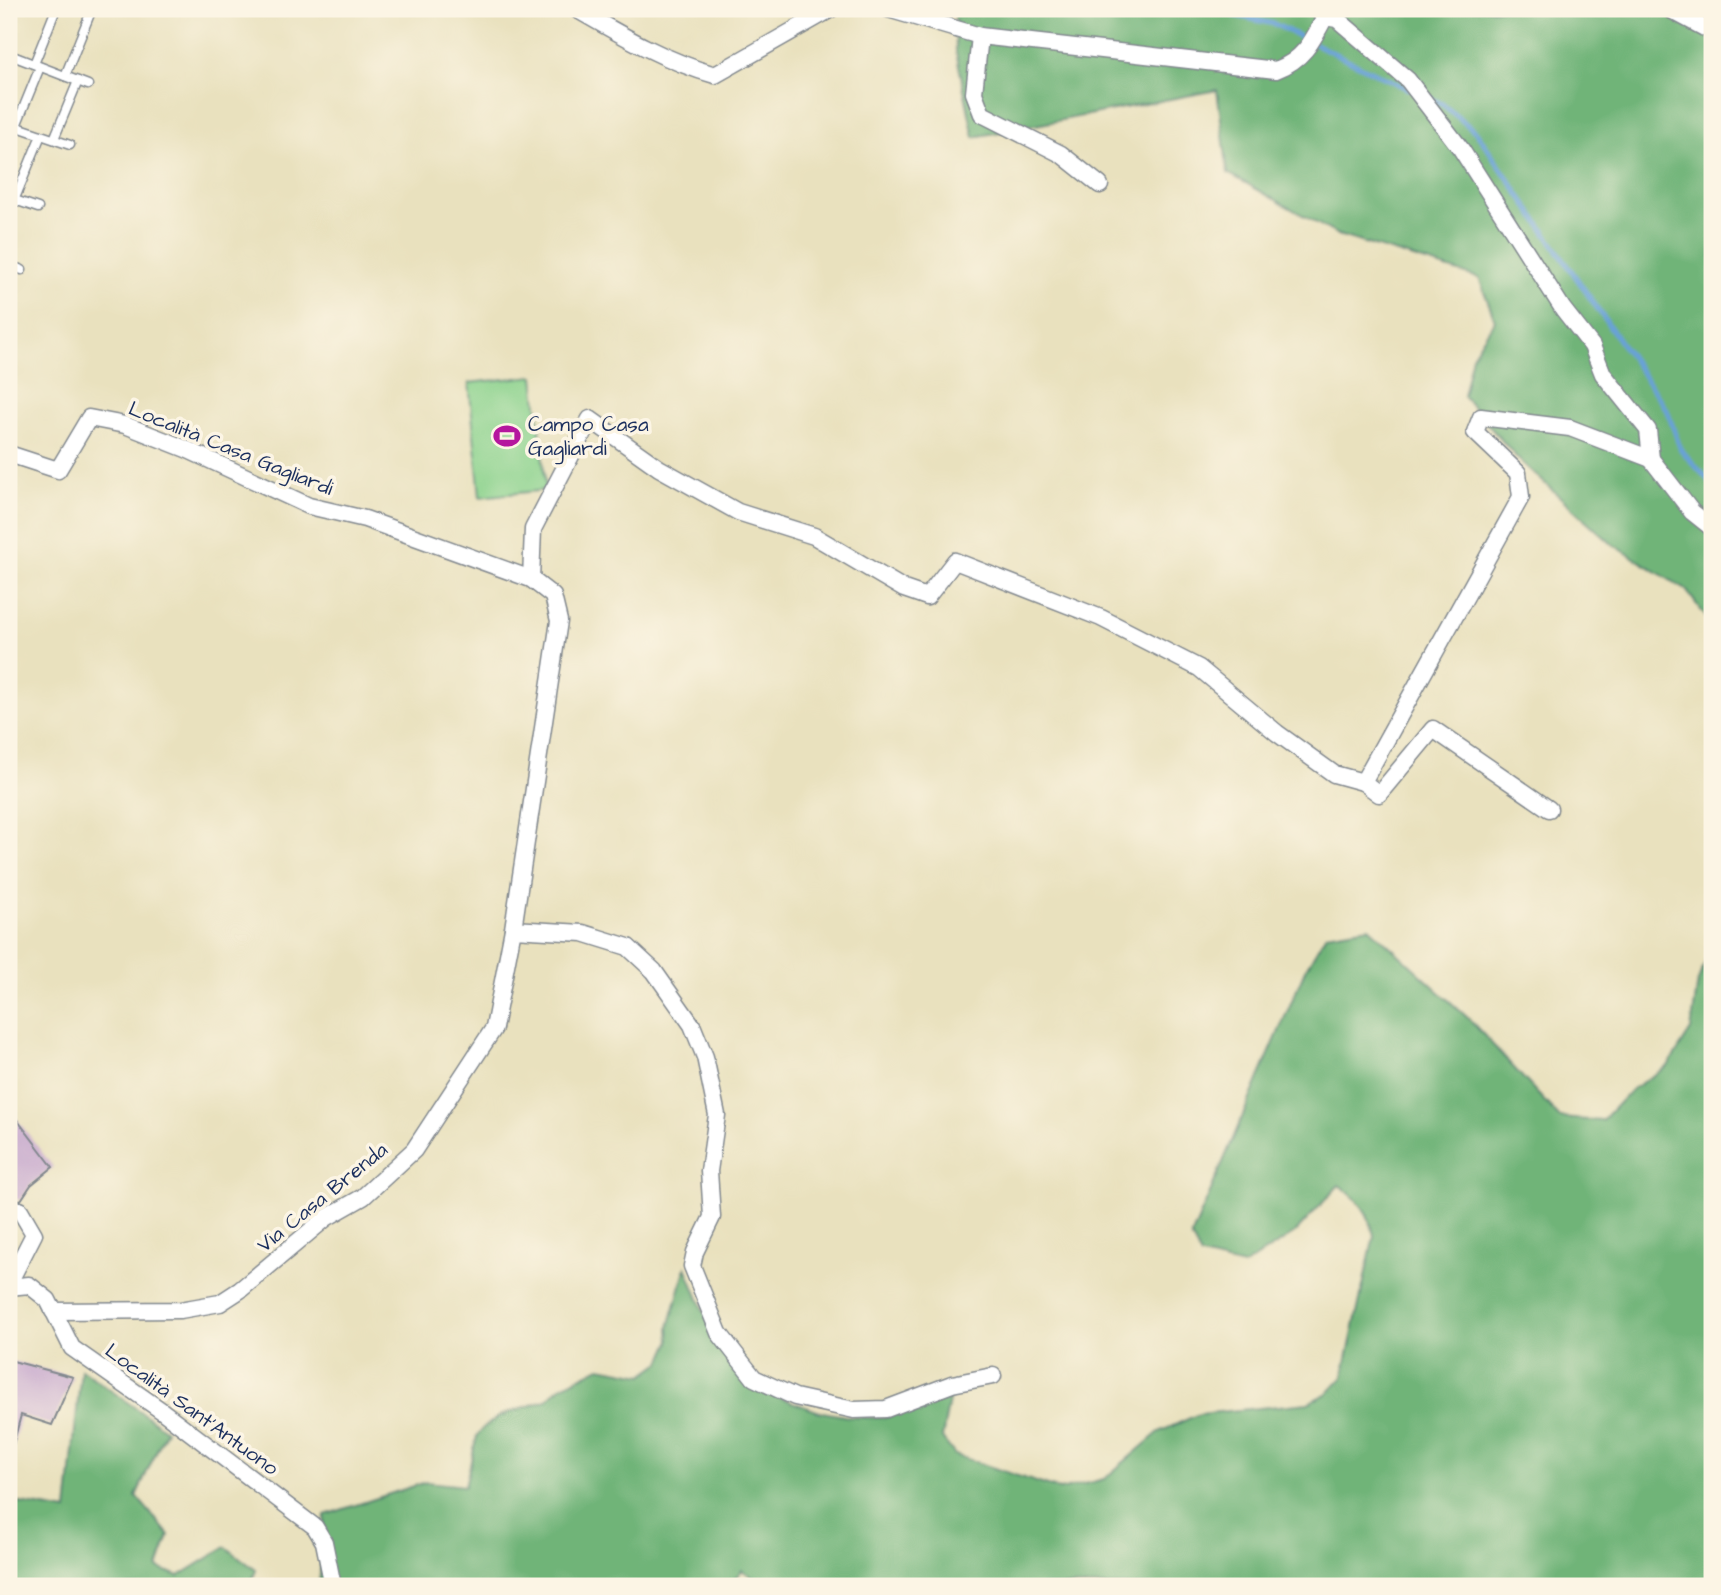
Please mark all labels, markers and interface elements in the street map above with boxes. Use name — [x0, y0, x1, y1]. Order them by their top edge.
street label: Località Casa Gagliardi — [123, 394, 337, 505]
place label: Campo Casa Gagliardi — [528, 410, 649, 465]
sports icon: Campo Casa Gagliardi — [492, 421, 522, 451]
street label: Via Casa Brenda — [251, 1135, 394, 1259]
street label: Località Sant'Antuono — [99, 1336, 285, 1482]

